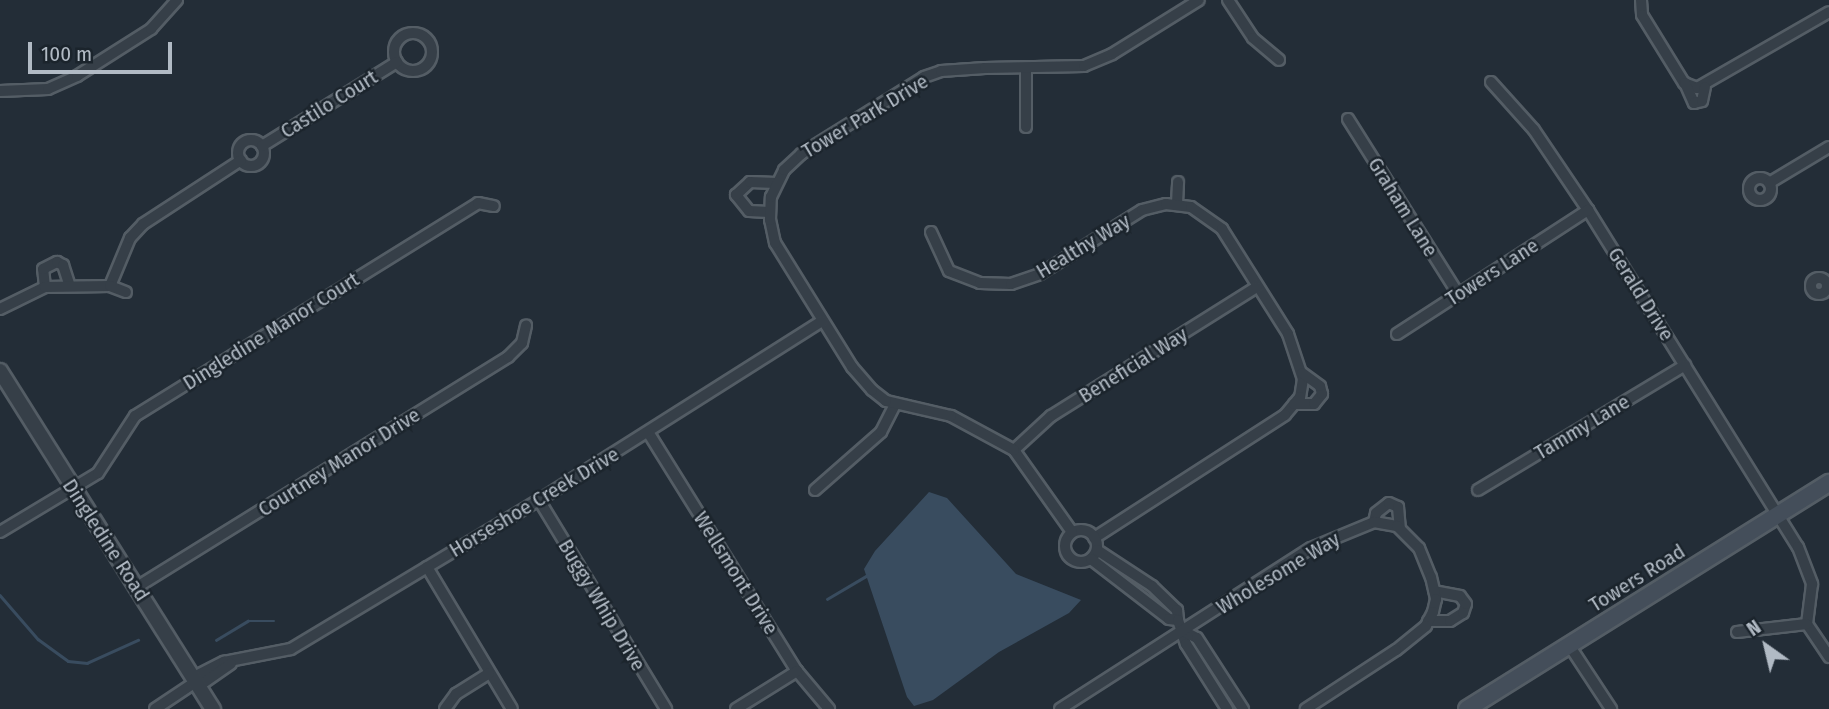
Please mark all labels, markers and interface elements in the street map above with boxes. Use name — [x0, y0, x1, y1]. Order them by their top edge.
scale bar — [32, 28, 175, 72]
text: 100 m — [41, 41, 92, 67]
street label: Castilo Court — [276, 64, 382, 144]
street label: Tower Park Drive — [797, 68, 933, 164]
street label: Graham Lane — [1363, 153, 1443, 261]
street label: Healthy Way — [1031, 208, 1135, 284]
street label: Towers Lane — [1441, 233, 1543, 311]
street label: Gerald Drive — [1602, 243, 1680, 345]
street label: Dingledine Manor Court — [178, 266, 364, 396]
street label: Beneficial Way — [1074, 322, 1192, 408]
street label: Tammy Lane — [1530, 389, 1634, 465]
street label: Courtney Manor Drive — [253, 402, 425, 522]
street label: Horseshoe Creek Drive — [445, 441, 623, 563]
street label: Dingledine Road — [57, 474, 155, 606]
street label: Wellsmont Drive — [688, 507, 784, 639]
street label: Wholesome Way — [1212, 526, 1344, 620]
street label: Buggy Whip Drive — [553, 535, 651, 675]
street label: Towers Road — [1584, 539, 1690, 617]
north arrow — [1731, 611, 1801, 681]
text: N — [1743, 615, 1765, 641]

